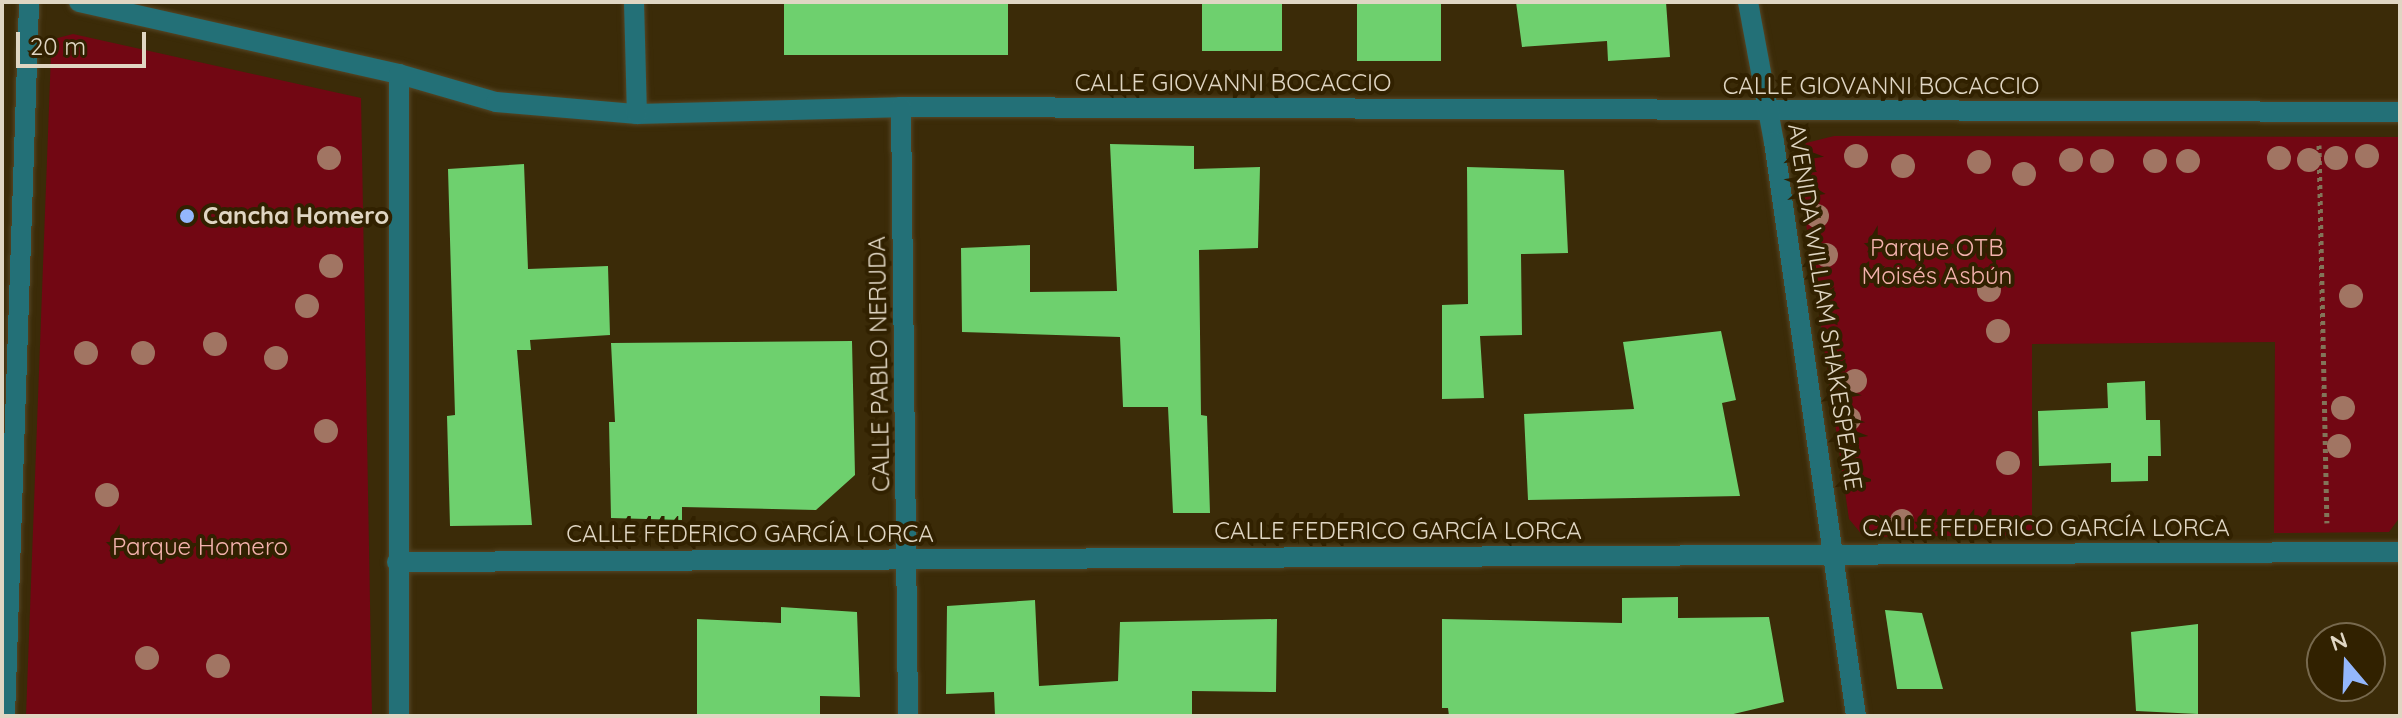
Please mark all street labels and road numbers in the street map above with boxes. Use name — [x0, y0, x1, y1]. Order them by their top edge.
street label: CALLE GIOVANNI BOCACCIO — [1075, 69, 1391, 97]
street label: CALLE GIOVANNI BOCACCIO — [1723, 72, 2039, 100]
street label: AVENIDA WILLIAM SHAKESPEARE — [1782, 122, 1868, 492]
street label: CALLE PABLO NERUDA — [862, 236, 896, 492]
street label: CALLE FEDERICO GARCÍA LORCA — [1862, 514, 2230, 542]
street label: CALLE FEDERICO GARCÍA LORCA — [1214, 517, 1582, 545]
street label: CALLE FEDERICO GARCÍA LORCA — [566, 520, 934, 548]

